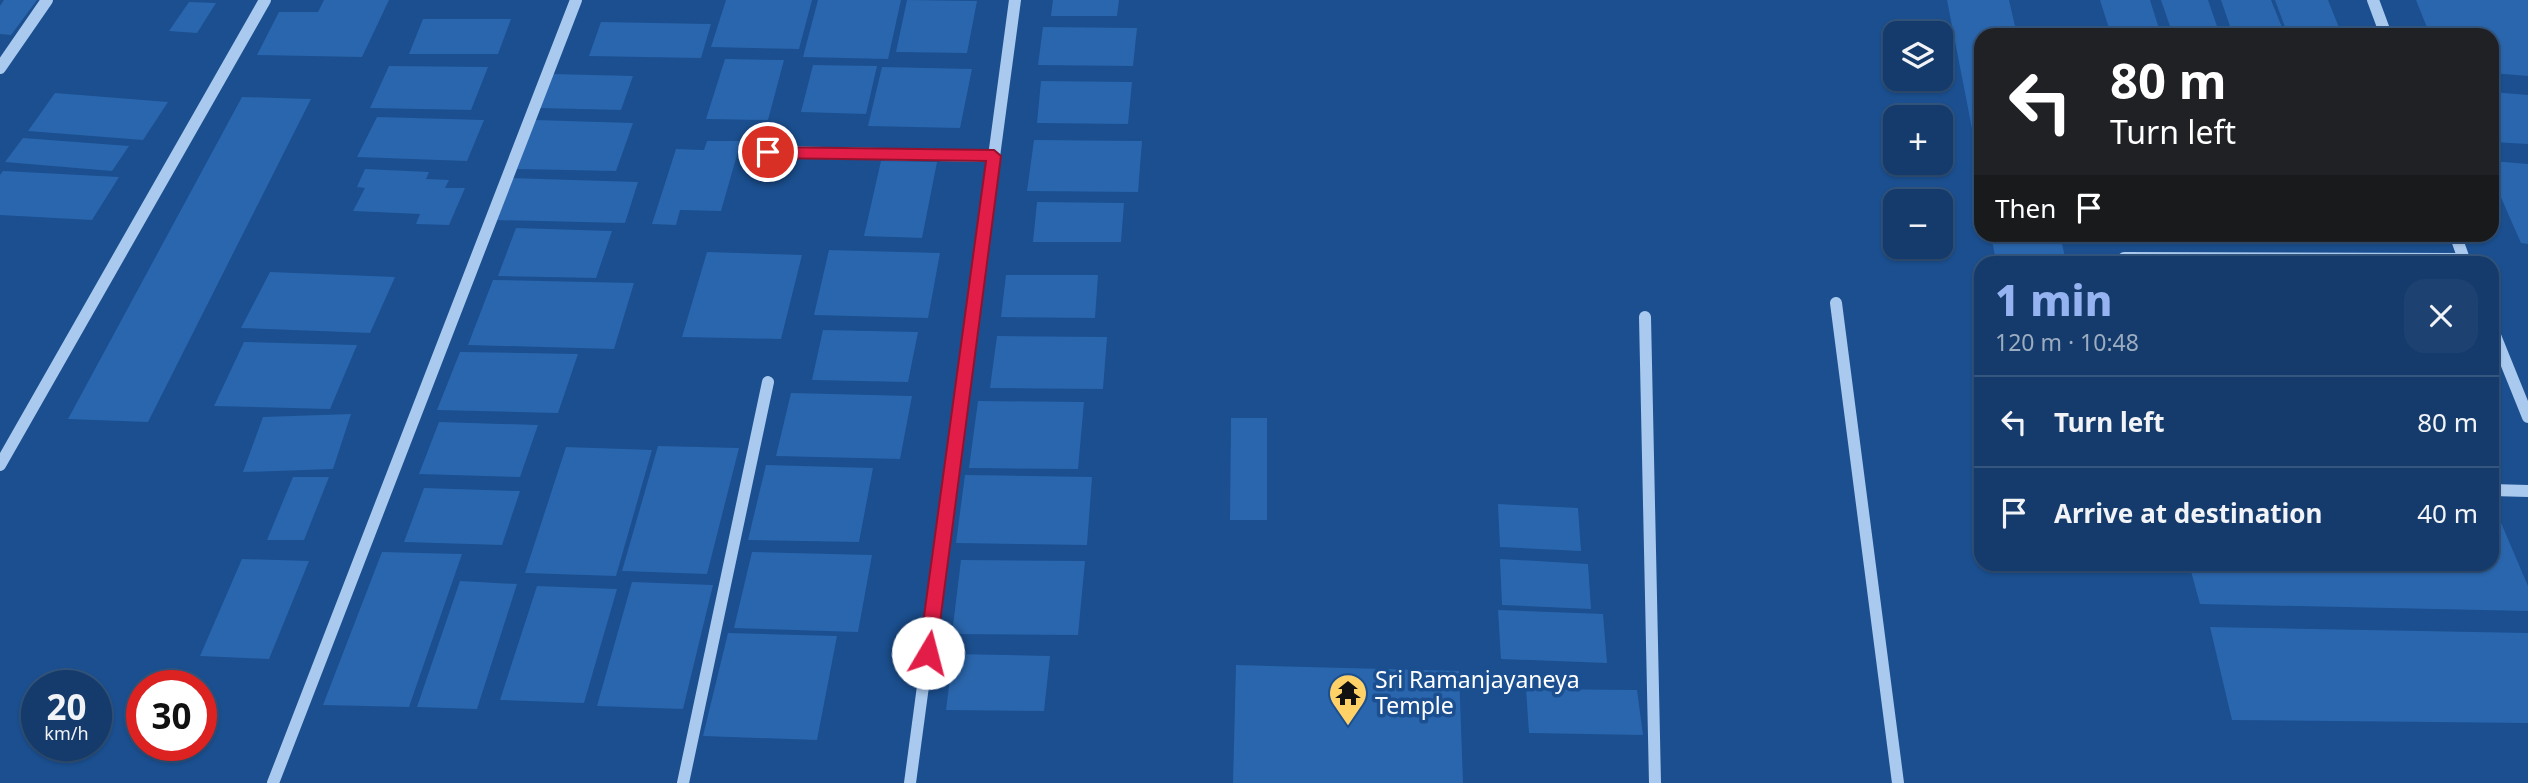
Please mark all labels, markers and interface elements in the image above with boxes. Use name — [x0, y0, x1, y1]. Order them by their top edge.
map controls — [1883, 21, 1953, 259]
button: layers — [1883, 21, 1953, 91]
text: 80 m — [2110, 47, 2227, 113]
icon: left — [1995, 56, 2086, 147]
button: + — [1883, 105, 1953, 175]
text: Turn left — [2110, 110, 2236, 153]
pin — [738, 122, 798, 182]
icon: arrive — [749, 133, 787, 171]
button: − — [1883, 189, 1953, 259]
icon: arrive — [2070, 189, 2108, 227]
text: Then — [1995, 190, 2056, 226]
text: 1 min — [1995, 271, 2112, 328]
button: close — [2404, 279, 2478, 353]
text: 120 m · 10:48 — [1995, 326, 2139, 358]
icon: left — [1995, 403, 2033, 441]
text: Turn left — [2054, 404, 2165, 440]
text: 80 m — [2417, 404, 2478, 440]
icon: arrive — [1995, 494, 2033, 532]
text: Arrive at destination — [2054, 495, 2323, 531]
text: 40 m — [2417, 495, 2478, 531]
position arrow — [891, 616, 965, 690]
place label: Sri Ramanjayaneya Temple — [1375, 663, 1580, 721]
speed limit sign: 30 — [126, 670, 217, 761]
temple icon: Sri Ramanjayaneya Temple — [1327, 672, 1369, 727]
text: 20 — [46, 683, 87, 730]
text: km/h — [44, 721, 89, 745]

